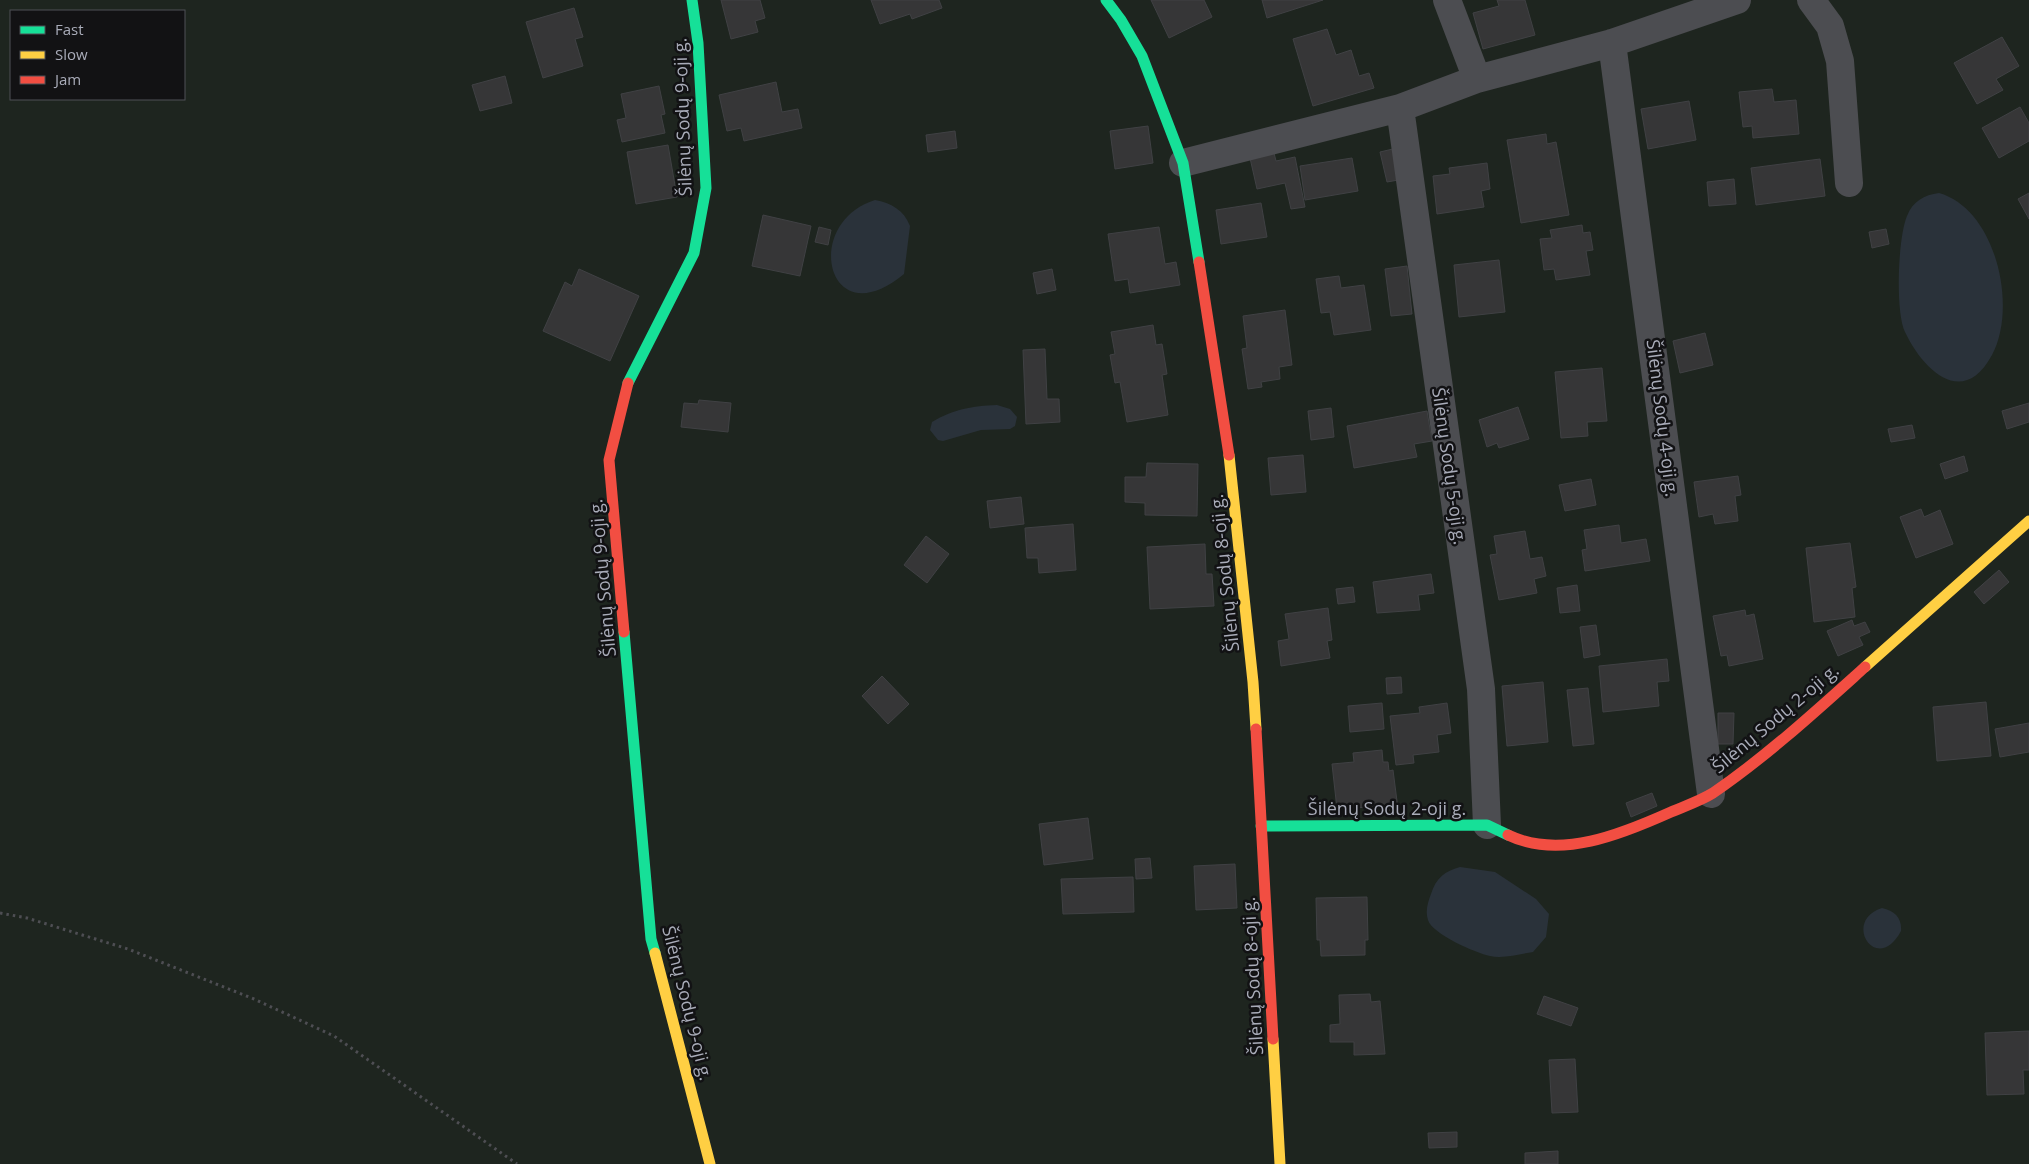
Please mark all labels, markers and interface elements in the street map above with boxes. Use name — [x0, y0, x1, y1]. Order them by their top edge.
legend — [10, 10, 185, 100]
text: Fast — [55, 19, 84, 39]
street label: Šilėnų Sodų 9-oji g. — [667, 37, 697, 197]
text: Slow — [55, 44, 88, 64]
text: Jam — [53, 69, 81, 89]
street label: Šilėnų Sodų 4-oji g. — [1641, 338, 1685, 498]
street label: Šilėnų Sodų 5-oji g. — [1427, 386, 1473, 546]
street label: Šilėnų Sodų 8-oji g. — [1204, 493, 1244, 653]
street label: Šilėnų Sodų 9-oji g. — [583, 498, 621, 658]
street label: Šilėnų Sodų 2-oji g. — [1707, 658, 1843, 778]
street label: Šilėnų Sodų 2-oji g. — [1308, 796, 1466, 820]
street label: Šilėnų Sodų 8-oji g. — [1236, 896, 1268, 1056]
street label: Šilėnų Sodų 9-oji g. — [657, 923, 719, 1083]

